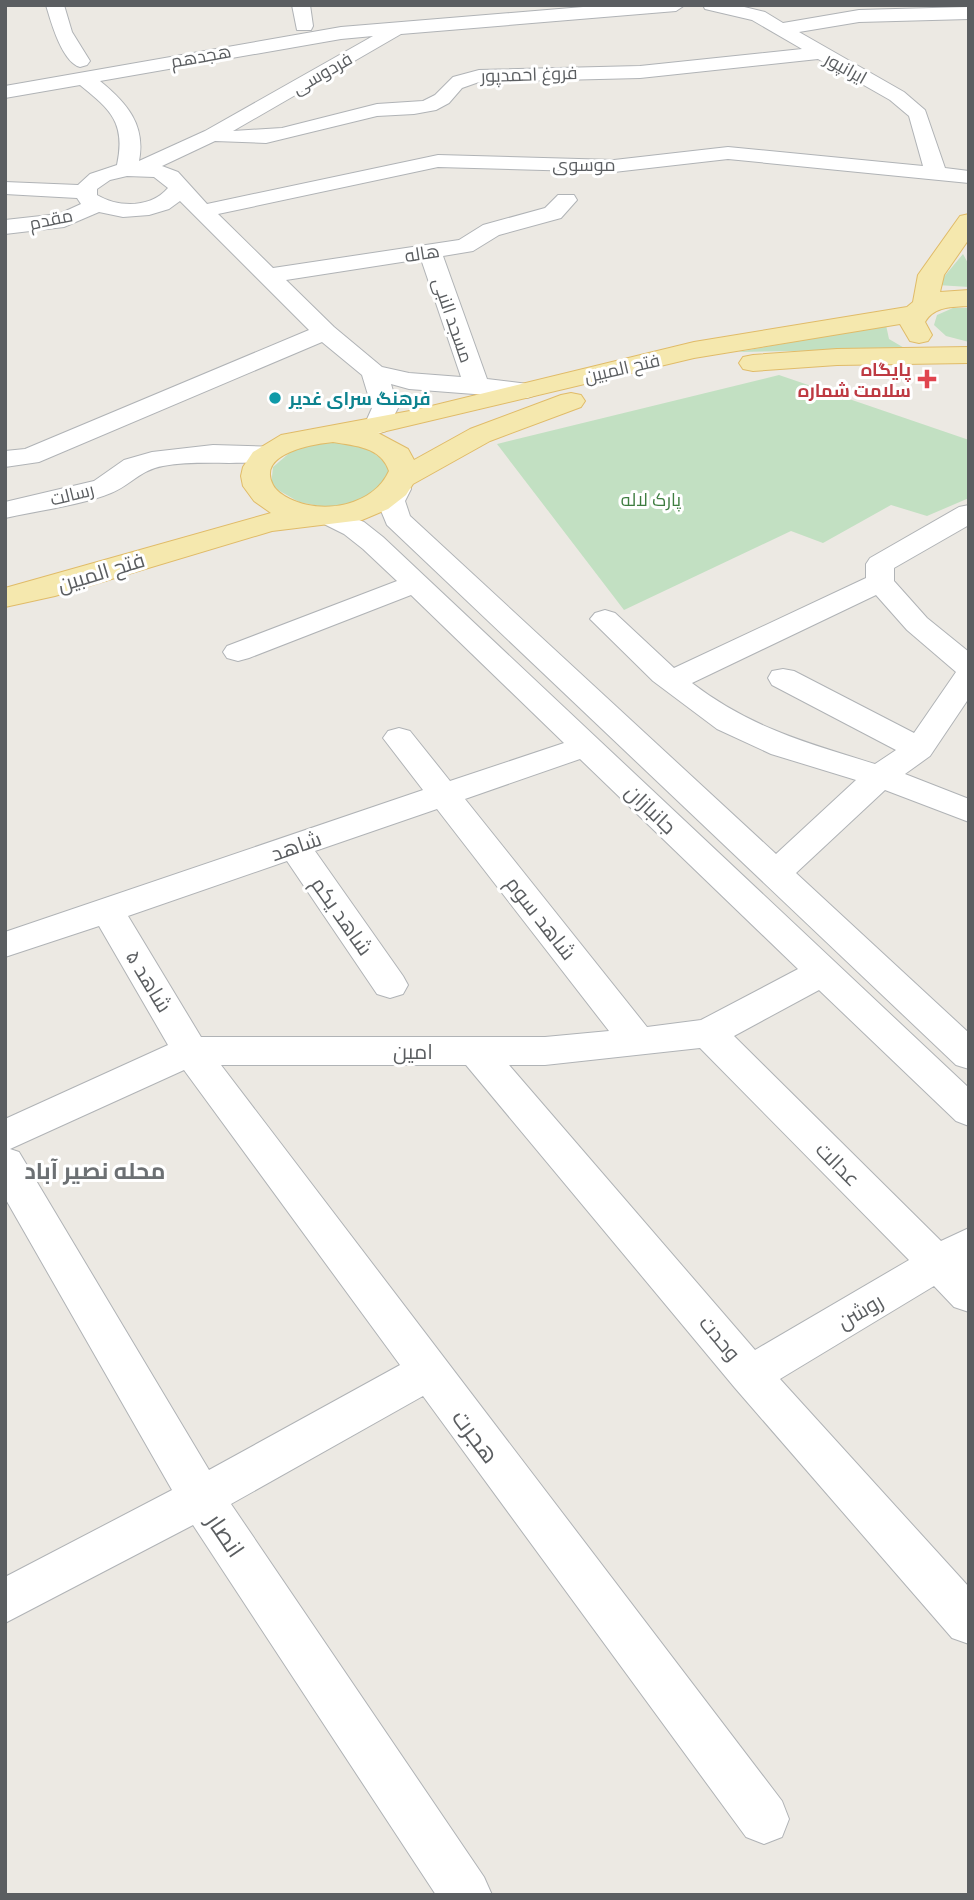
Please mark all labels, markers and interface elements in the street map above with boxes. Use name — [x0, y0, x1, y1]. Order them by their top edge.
street label: هجدهم — [169, 40, 233, 74]
street label: فردوسی — [288, 47, 356, 99]
street label: ایرانپور — [820, 47, 871, 89]
street label: فروغ احمدپور — [479, 62, 578, 88]
street label: موسوی — [552, 154, 616, 176]
street label: مقدم — [27, 204, 75, 236]
street label: هاله — [403, 240, 441, 266]
street label: مسجد النبی — [428, 275, 477, 365]
street label: فتح المبین — [582, 349, 662, 389]
place label: پایگاه سلامت شماره — [798, 359, 911, 401]
marker: پایگاه سلامت شماره — [917, 369, 937, 389]
place label: فرهنگ سرای غدیر — [288, 388, 431, 410]
marker: فرهنگ سرای غدیر — [267, 390, 283, 406]
street label: رسالت — [48, 478, 96, 511]
park label: پارک لاله — [621, 489, 681, 512]
street label: فتح المبین — [54, 547, 148, 599]
street label: جانبازان — [620, 779, 682, 840]
street label: شاهد — [268, 826, 324, 866]
street label: شاهد سوم — [499, 871, 581, 966]
street label: شاهد یکم — [304, 872, 378, 961]
street label: شاهد ۵ — [121, 945, 177, 1017]
street label: امین — [393, 1039, 433, 1065]
street label: عدالت — [811, 1137, 865, 1191]
district label: محله نصیر آباد — [24, 1157, 166, 1185]
street label: روشن — [833, 1288, 888, 1335]
street label: وحدت — [694, 1310, 746, 1366]
street label: هجرت — [447, 1404, 505, 1468]
street label: انصار — [200, 1506, 251, 1562]

